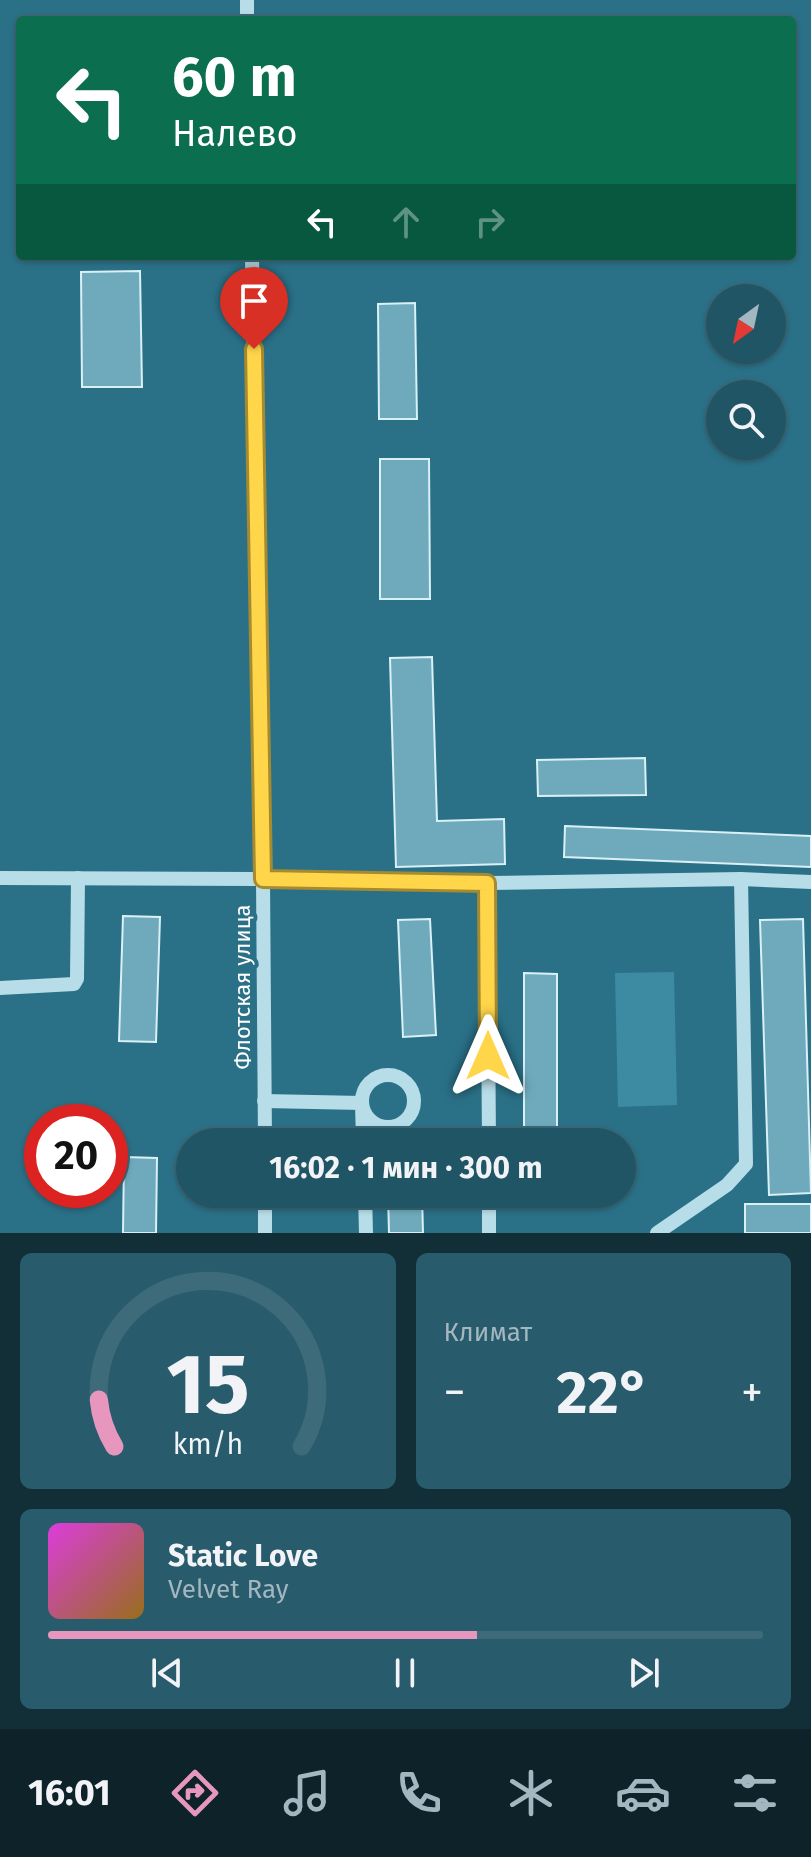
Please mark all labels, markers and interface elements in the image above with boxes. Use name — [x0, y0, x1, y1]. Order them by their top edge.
text: 60 m — [172, 44, 297, 111]
icon: left — [40, 48, 144, 152]
text: Налево — [172, 112, 298, 156]
icon: left — [300, 200, 344, 244]
icon: ahead — [384, 200, 428, 244]
icon: right — [468, 200, 512, 244]
pin — [220, 267, 288, 349]
icon: arrive — [232, 279, 276, 323]
north arrow — [706, 284, 786, 364]
map controls — [706, 284, 786, 460]
button: search — [706, 380, 786, 460]
street label: Флотская улица — [229, 904, 256, 1070]
position arrow — [446, 1014, 530, 1098]
speed limit sign: 20 — [24, 1104, 128, 1208]
text: 16:02 · 1 мин · 300 m — [269, 1150, 543, 1186]
text: Климат — [444, 1317, 532, 1348]
text: 15 — [166, 1335, 249, 1435]
text: 22° — [557, 1357, 650, 1429]
text: − — [444, 1366, 466, 1419]
text: + — [741, 1366, 763, 1419]
text: km/h — [172, 1427, 243, 1462]
text: Static Love — [168, 1538, 318, 1574]
text: Velvet Ray — [168, 1574, 288, 1605]
icon: previous — [145, 1651, 189, 1695]
icon: pause — [383, 1651, 427, 1695]
icon: next — [622, 1651, 666, 1695]
icon: directions — [167, 1765, 223, 1821]
icon: music — [279, 1765, 335, 1821]
icon: phone — [391, 1765, 447, 1821]
icon: climate — [503, 1765, 559, 1821]
icon: car — [615, 1765, 671, 1821]
icon: filters — [727, 1765, 783, 1821]
text: 16:01 — [28, 1771, 111, 1815]

